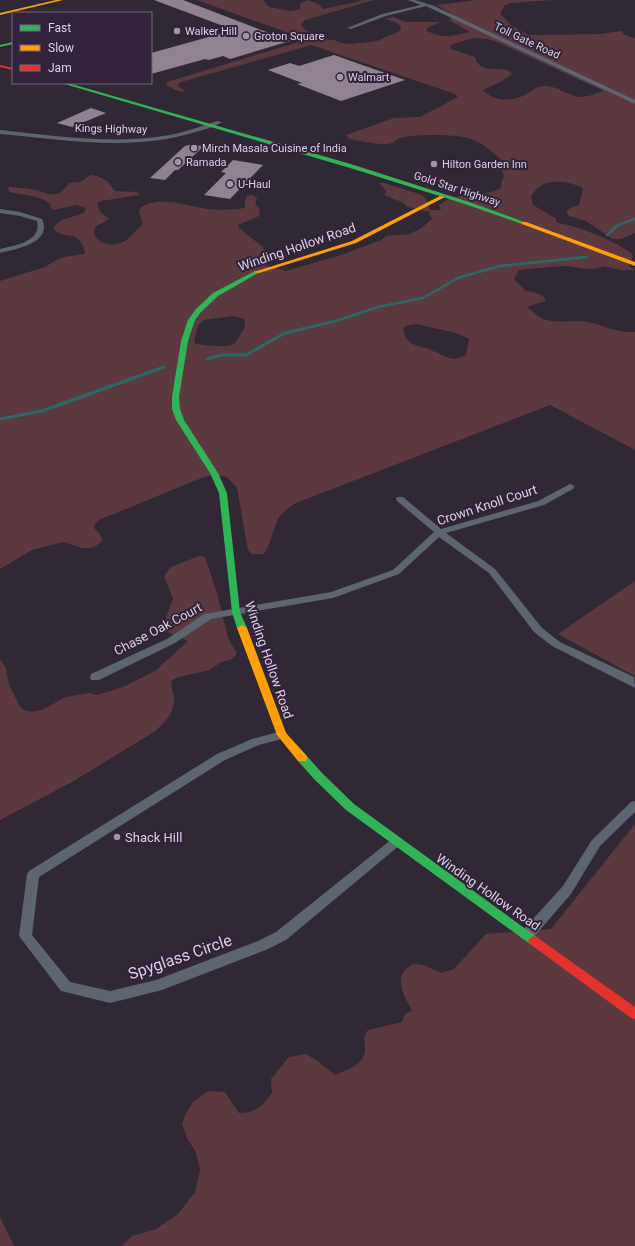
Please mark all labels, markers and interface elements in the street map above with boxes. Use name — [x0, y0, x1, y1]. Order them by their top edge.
legend — [12, 12, 152, 84]
street label: Toll Gate Road — [492, 20, 562, 62]
text: Fast — [48, 21, 71, 35]
place label: Walker Hill — [185, 25, 237, 38]
marker: Walker Hill — [172, 26, 182, 36]
place label: Groton Square — [254, 30, 324, 43]
marker: Groton Square — [241, 31, 251, 41]
text: Slow — [48, 41, 74, 55]
text: Jam — [48, 61, 72, 75]
place label: Walmart — [348, 71, 390, 84]
marker: Walmart — [335, 72, 345, 82]
street label: Kings Highway — [75, 122, 148, 136]
place label: Mirch Masala Cuisine of India — [202, 142, 347, 155]
marker: Mirch Masala Cuisine of India — [189, 143, 199, 153]
place label: Ramada — [186, 156, 227, 169]
marker: Ramada — [173, 157, 183, 167]
place label: Hilton Garden Inn — [442, 158, 527, 171]
marker: Hilton Garden Inn — [429, 159, 439, 169]
street label: Gold Star Highway — [412, 169, 503, 209]
place label: U-Haul — [238, 178, 271, 191]
marker: U-Haul — [225, 179, 235, 189]
street label: Winding Hollow Road — [236, 220, 358, 274]
street label: Crown Knoll Court — [435, 482, 539, 528]
street label: Winding Hollow Road — [242, 599, 296, 721]
street label: Chase Oak Court — [111, 600, 205, 658]
place label: Shack Hill — [125, 830, 182, 845]
marker: Shack Hill — [112, 832, 122, 842]
street label: Winding Hollow Road — [433, 850, 543, 934]
street label: Spyglass Circle — [126, 930, 234, 984]

